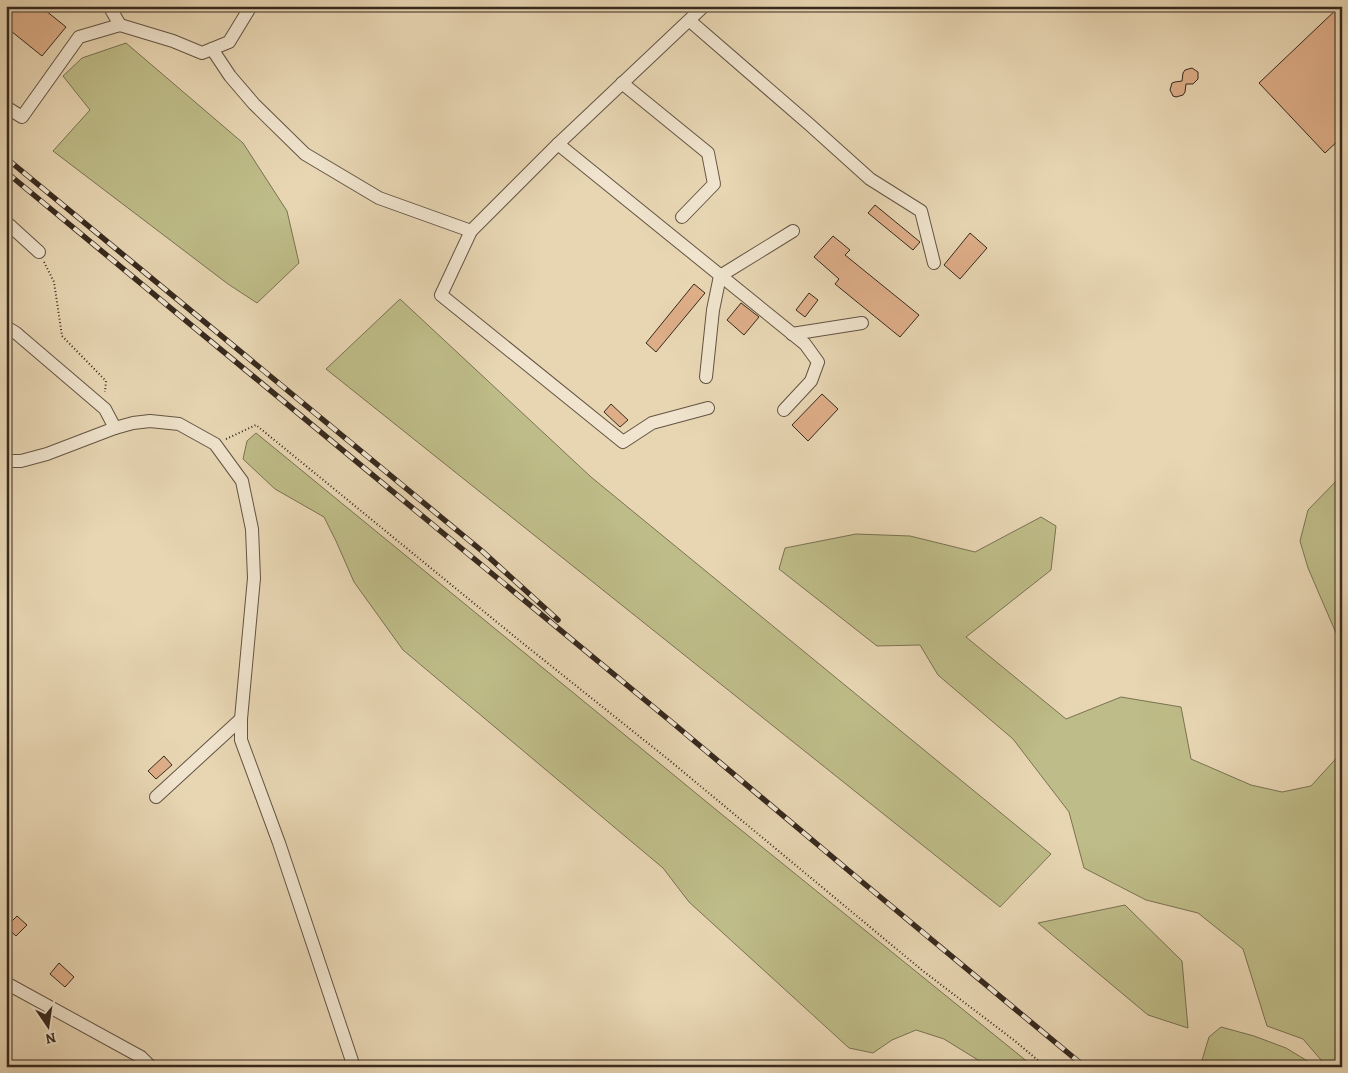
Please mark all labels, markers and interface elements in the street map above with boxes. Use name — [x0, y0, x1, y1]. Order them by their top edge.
north arrow — [22, 1000, 72, 1050]
text: N — [44, 1028, 58, 1049]

